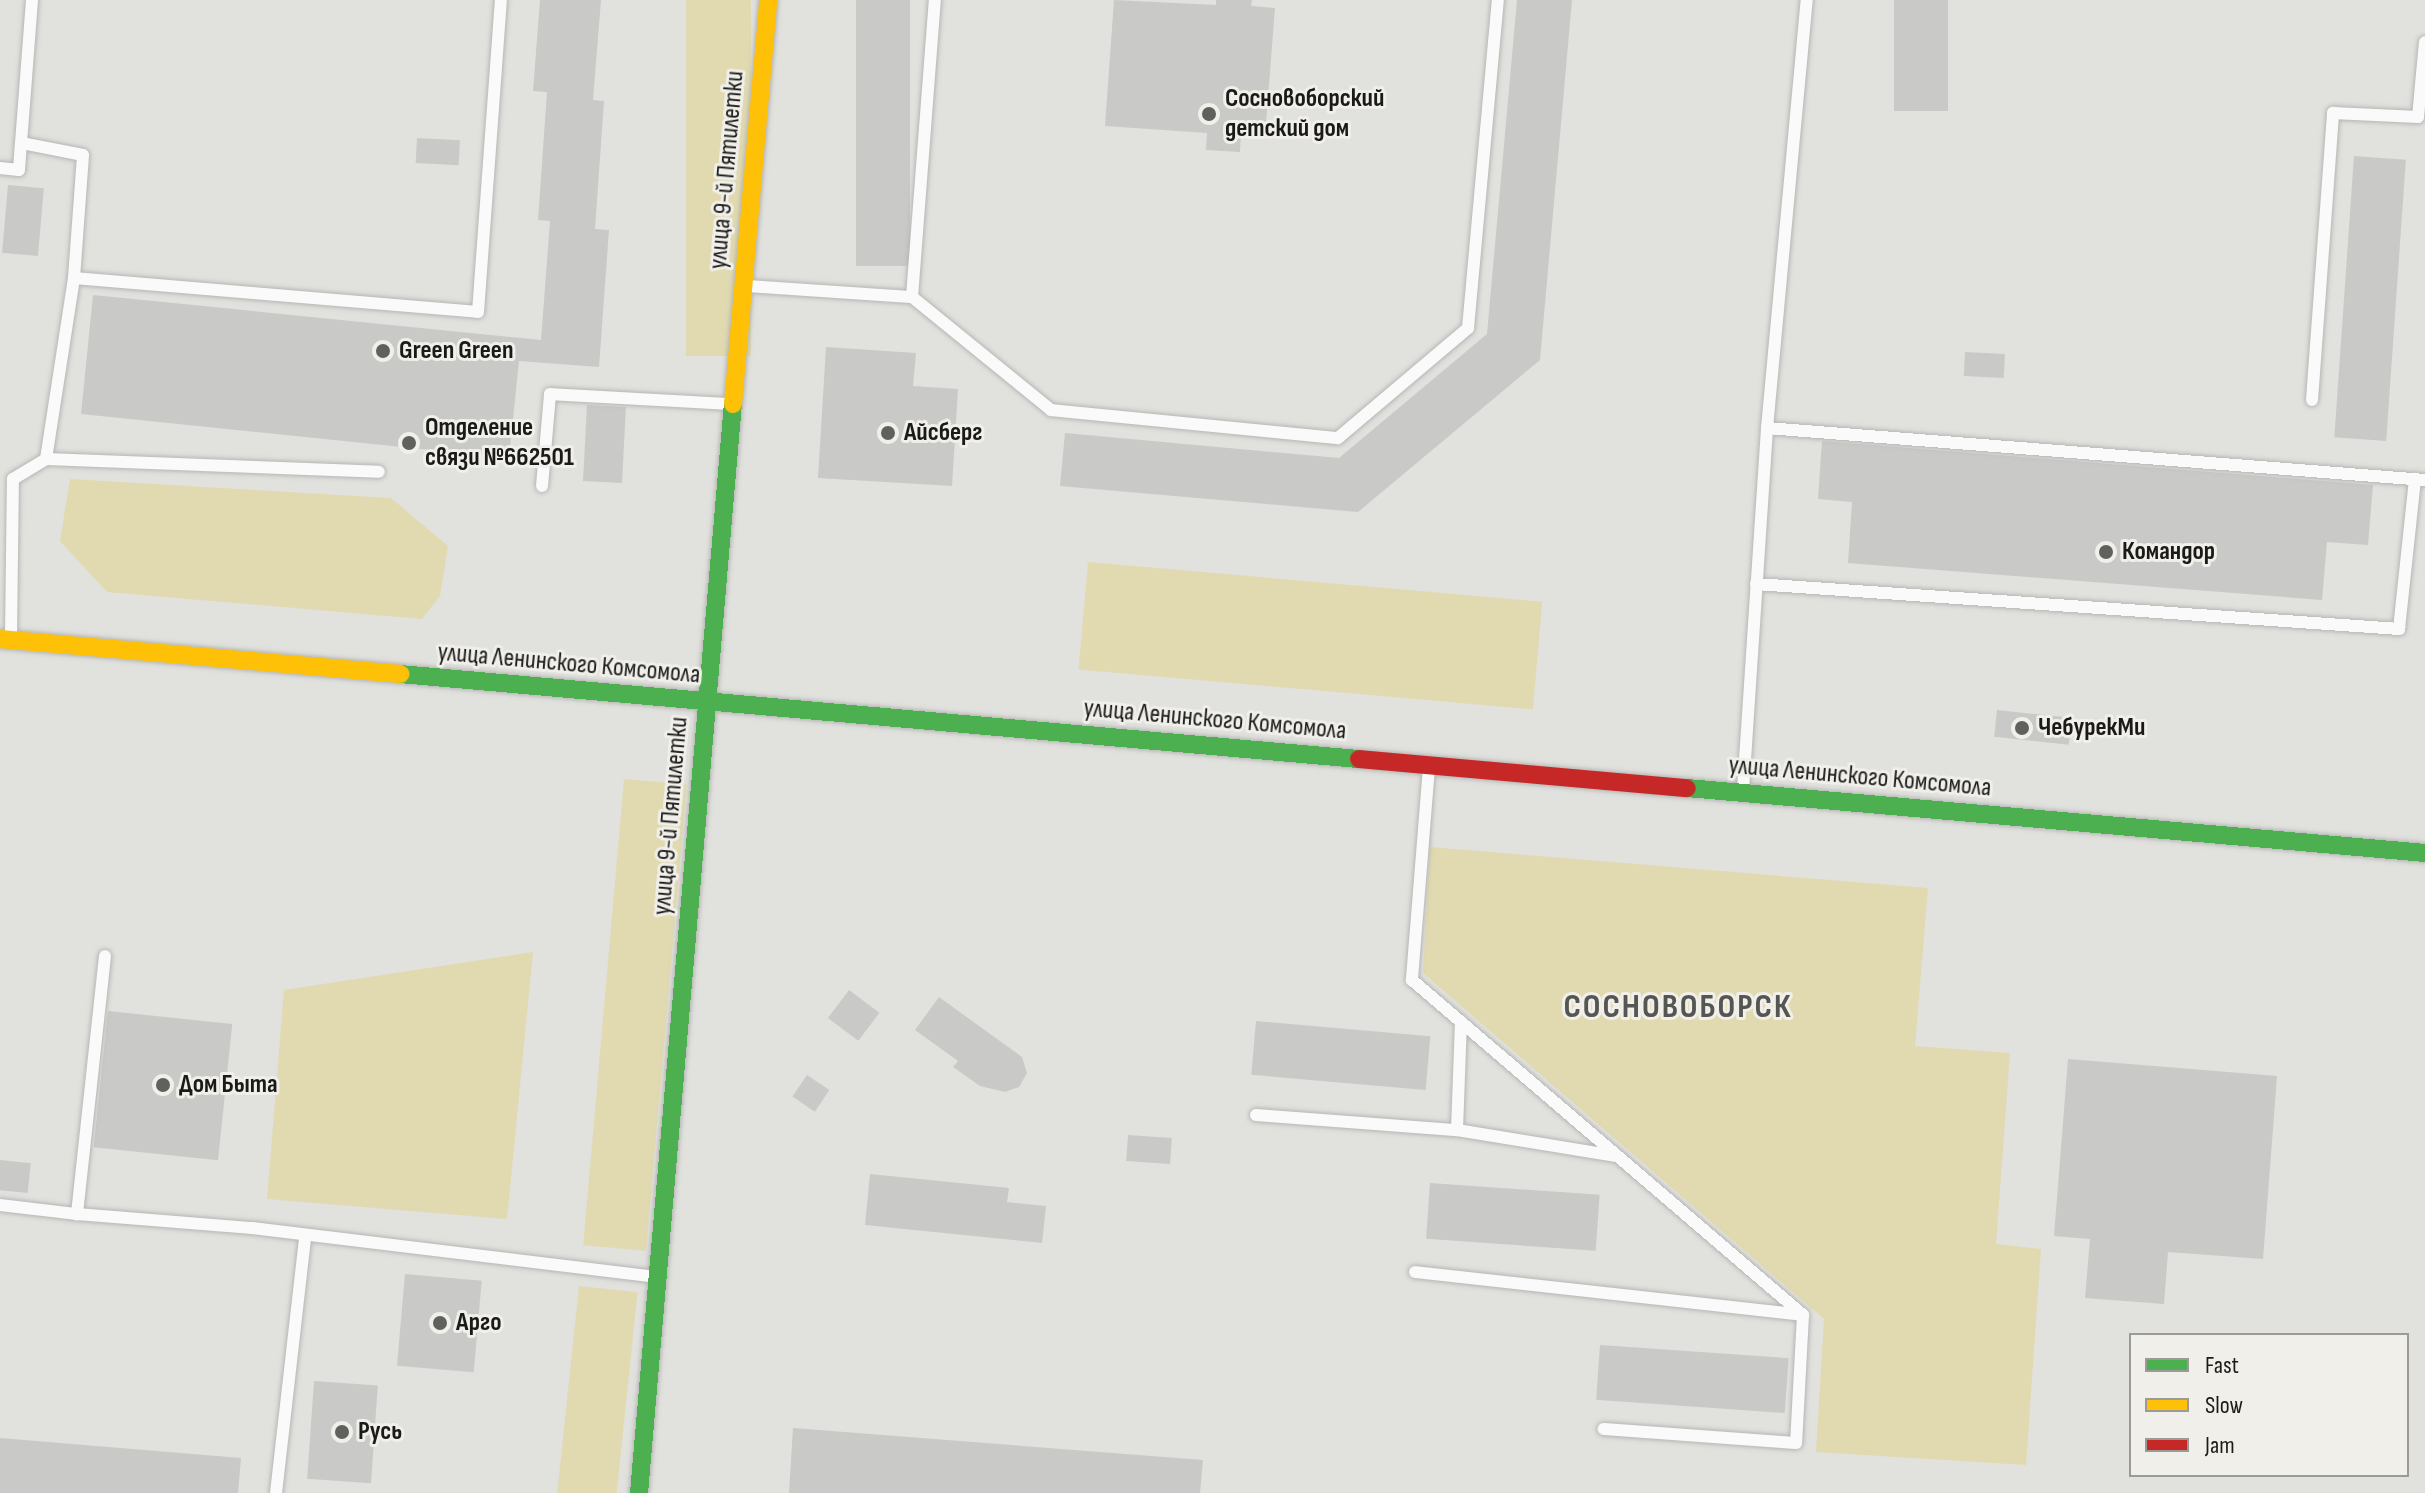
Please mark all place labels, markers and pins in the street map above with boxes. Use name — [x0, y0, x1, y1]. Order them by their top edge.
place label: Сосновоборский детский дом — [1225, 83, 1384, 144]
marker: Сосновоборский детский дом — [1200, 105, 1218, 123]
place label: Green Green — [399, 335, 513, 367]
marker: Green Green — [374, 342, 392, 360]
place label: Отделение связи №662501 — [425, 412, 574, 474]
place label: Айсберг — [904, 417, 983, 449]
marker: Айсберг — [879, 424, 897, 442]
marker: Отделение связи №662501 — [400, 434, 418, 452]
place label: Командор — [2122, 536, 2215, 568]
marker: Командор — [2097, 543, 2115, 561]
place label: ЧебурекМи — [2038, 712, 2145, 744]
marker: ЧебурекМи — [2013, 719, 2031, 737]
place label: Дом Быта — [179, 1069, 278, 1101]
marker: Дом Быта — [154, 1076, 172, 1094]
place label: Арго — [456, 1307, 501, 1339]
marker: Арго — [431, 1314, 449, 1332]
place label: Русь — [358, 1416, 402, 1448]
marker: Русь — [333, 1423, 351, 1441]

